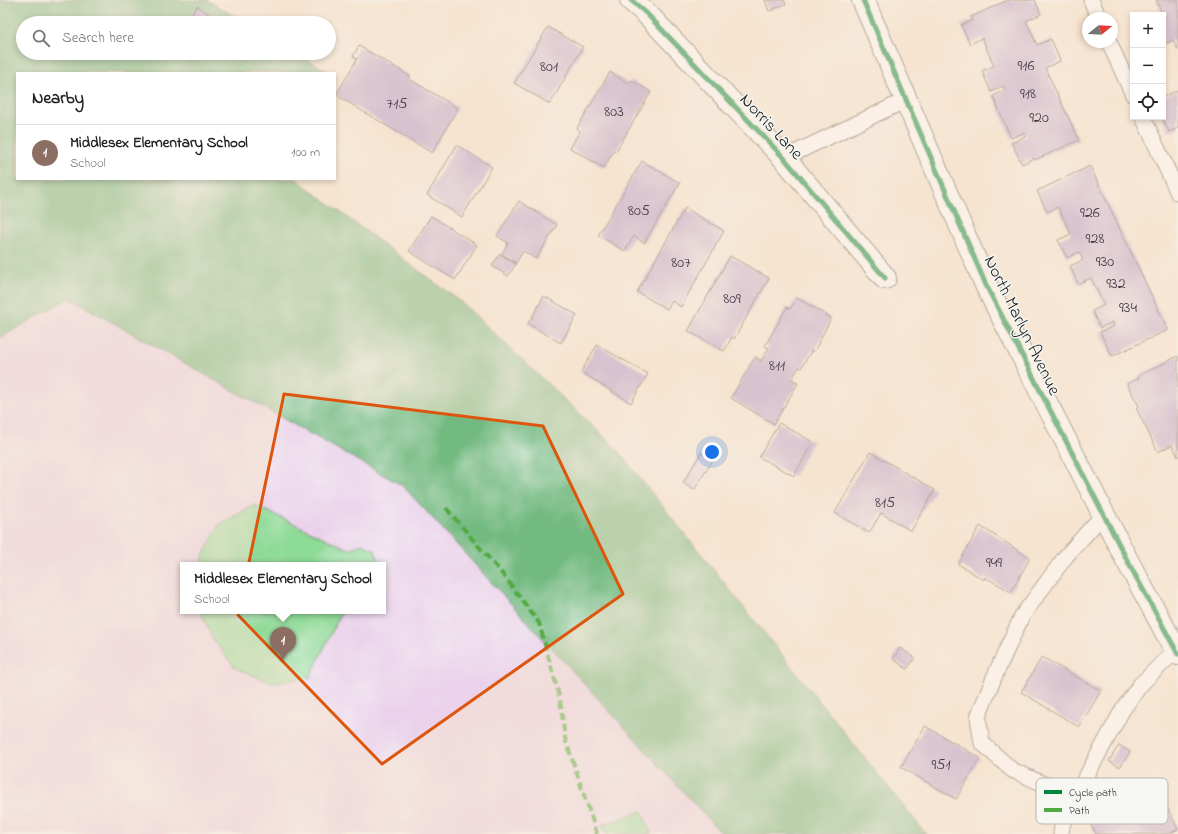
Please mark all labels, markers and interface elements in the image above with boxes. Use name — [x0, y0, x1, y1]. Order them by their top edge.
north arrow — [1082, 12, 1118, 48]
map controls — [1130, 12, 1166, 120]
button: + — [1130, 12, 1166, 48]
search box — [16, 16, 336, 60]
icon: search — [30, 27, 52, 49]
text: Search here — [62, 27, 134, 49]
button: − — [1130, 48, 1166, 84]
house number: 916 — [1018, 54, 1034, 78]
house number: 801 — [540, 55, 558, 79]
house number: 918 — [1020, 82, 1036, 106]
button: locate — [1130, 84, 1166, 120]
text: Nearby — [32, 86, 84, 111]
street label: Norris Lane — [733, 88, 809, 167]
house number: 715 — [387, 92, 407, 116]
house number: 803 — [604, 100, 624, 124]
house number: 920 — [1029, 106, 1049, 130]
text: Middlesex Elementary School — [70, 132, 248, 154]
text: 1 — [43, 143, 47, 162]
text: 100 m — [291, 143, 320, 162]
text: School — [70, 154, 106, 173]
house number: 805 — [628, 199, 650, 223]
house number: 926 — [1080, 201, 1100, 225]
house number: 928 — [1086, 227, 1104, 251]
house number: 930 — [1096, 250, 1114, 274]
house number: 807 — [671, 251, 691, 275]
street label: North Marlyn Avenue — [976, 252, 1067, 401]
house number: 932 — [1106, 272, 1126, 296]
house number: 809 — [723, 287, 741, 311]
house number: 934 — [1119, 296, 1137, 320]
house number: 811 — [769, 354, 785, 378]
your location — [702, 442, 722, 462]
house number: 815 — [875, 491, 895, 515]
house number: 949 — [986, 551, 1002, 575]
popup — [180, 562, 386, 614]
text: Middlesex Elementary School — [194, 568, 372, 590]
text: School — [194, 590, 230, 609]
pin: 1 — [270, 627, 296, 660]
house number: 951 — [931, 753, 951, 777]
legend — [1036, 778, 1168, 824]
text: Cycle path — [1069, 785, 1117, 802]
text: Path — [1069, 803, 1090, 819]

